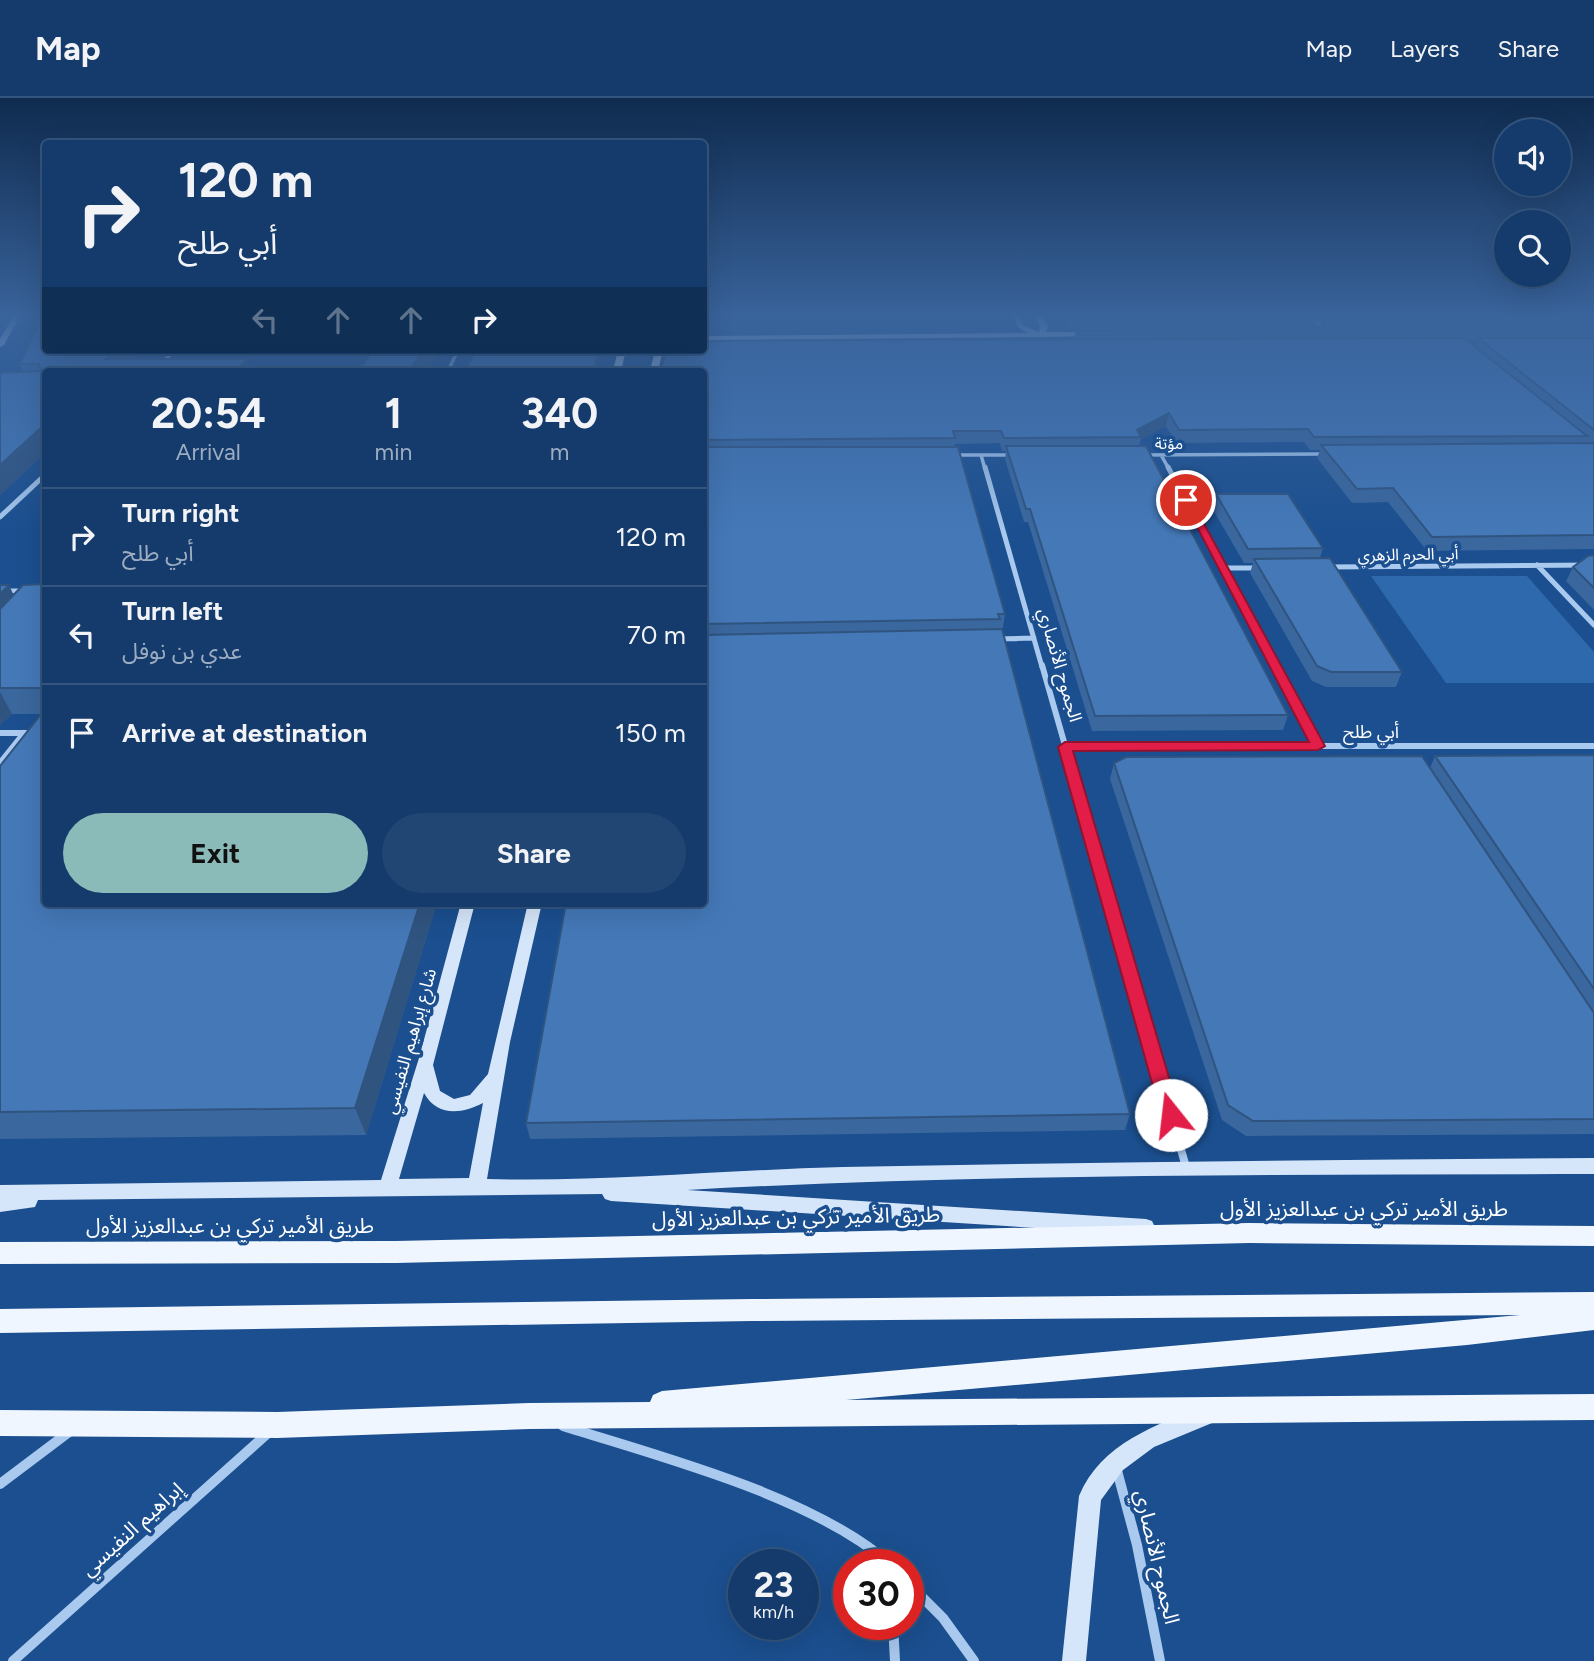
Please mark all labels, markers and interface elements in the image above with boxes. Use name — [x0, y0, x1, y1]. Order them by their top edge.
text: Map — [35, 29, 101, 68]
text: Map — [1305, 34, 1352, 63]
text: Layers — [1390, 34, 1459, 63]
text: Share — [1497, 34, 1559, 63]
map controls — [1494, 119, 1571, 287]
button: sound — [1494, 119, 1571, 196]
text: 120 m — [178, 150, 313, 209]
icon: right — [63, 168, 154, 259]
button: search — [1494, 210, 1571, 287]
text: أبي طلح — [178, 224, 278, 262]
icon: left — [246, 301, 284, 339]
icon: ahead — [319, 301, 357, 339]
icon: ahead — [392, 301, 430, 339]
icon: right — [465, 301, 503, 339]
text: 20:54 — [151, 388, 266, 439]
text: 1 — [385, 388, 402, 439]
text: 340 — [521, 388, 598, 439]
street label: مؤتة — [1155, 434, 1183, 453]
text: Arrival — [176, 438, 241, 466]
text: min — [375, 438, 412, 466]
text: m — [550, 438, 569, 466]
pin — [1156, 470, 1216, 530]
icon: arrive — [1167, 481, 1205, 519]
text: Turn right — [122, 497, 239, 529]
icon: right — [63, 518, 101, 556]
text: 120 m — [616, 521, 686, 553]
text: أبي طلح — [122, 539, 194, 567]
street label: أبي الحرم الزهري — [1357, 544, 1459, 568]
text: Turn left — [122, 595, 223, 627]
street label: الجموح الأنصاري — [1031, 605, 1087, 725]
icon: left — [63, 616, 101, 654]
text: 70 m — [627, 619, 686, 651]
text: عدي بن نوفل — [122, 637, 242, 665]
icon: arrive — [63, 714, 101, 752]
text: Arrive at destination — [122, 717, 367, 749]
text: 150 m — [615, 717, 686, 749]
street label: أبي طلح — [1343, 721, 1399, 745]
button: Exit — [63, 813, 368, 893]
button: Share — [382, 813, 686, 893]
street label: شارع إبراهيم النفيسي — [379, 966, 444, 1117]
position arrow — [1134, 1078, 1208, 1152]
street label: طريق الأمير تركي بن عبدالعزيز الأول — [1220, 1196, 1508, 1225]
street label: طريق الأمير تركي بن عبدالعزيز الأول — [652, 1201, 940, 1235]
street label: طريق الأمير تركي بن عبدالعزيز الأول — [86, 1213, 374, 1242]
street label: إبراهيم النفيسي — [75, 1476, 191, 1584]
street label: الجموح الأنصاري — [1126, 1487, 1185, 1627]
speed limit sign: 30 — [833, 1549, 924, 1640]
text: 23 — [754, 1564, 793, 1606]
text: km/h — [753, 1601, 794, 1623]

